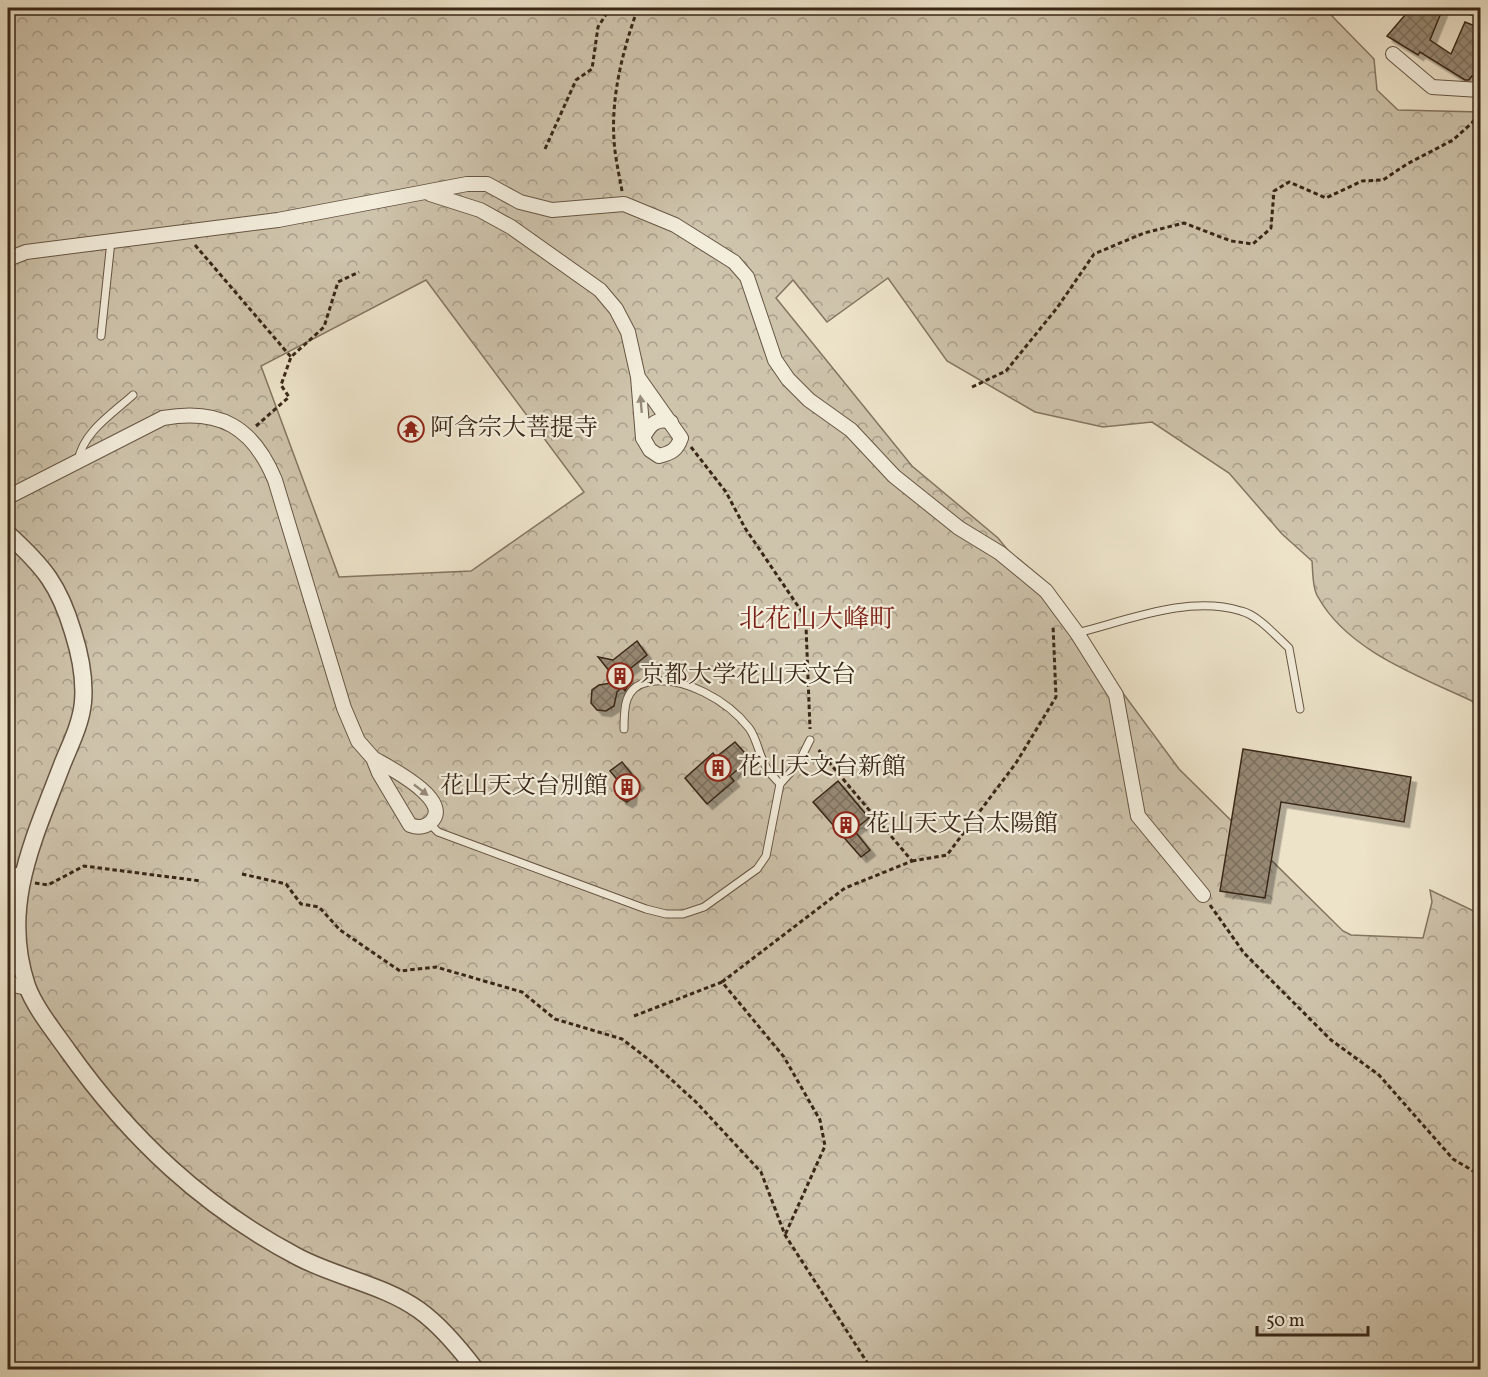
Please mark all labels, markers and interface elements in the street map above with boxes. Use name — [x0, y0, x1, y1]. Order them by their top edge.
one-way arrow — [636, 395, 645, 414]
place label: 阿含宗大菩提寺 — [430, 412, 598, 446]
temple icon: 阿含宗大菩提寺 — [396, 414, 426, 444]
district label: 北花山大峰町 — [739, 602, 895, 638]
place label: 京都大学花山天文台 — [640, 659, 856, 693]
building icon: 京都大学花山天文台 — [605, 661, 635, 691]
place label: 花山天文台新館 — [738, 751, 906, 785]
building icon: 花山天文台新館 — [703, 753, 733, 783]
place label: 花山天文台別館 — [440, 770, 608, 804]
building icon: 花山天文台別館 — [612, 772, 642, 802]
one-way arrow — [414, 783, 429, 795]
place label: 花山天文台太陽館 — [866, 808, 1058, 842]
building icon: 花山天文台太陽館 — [831, 810, 861, 840]
scale bar — [1257, 1299, 1368, 1337]
text: 50 m — [1266, 1309, 1305, 1334]

